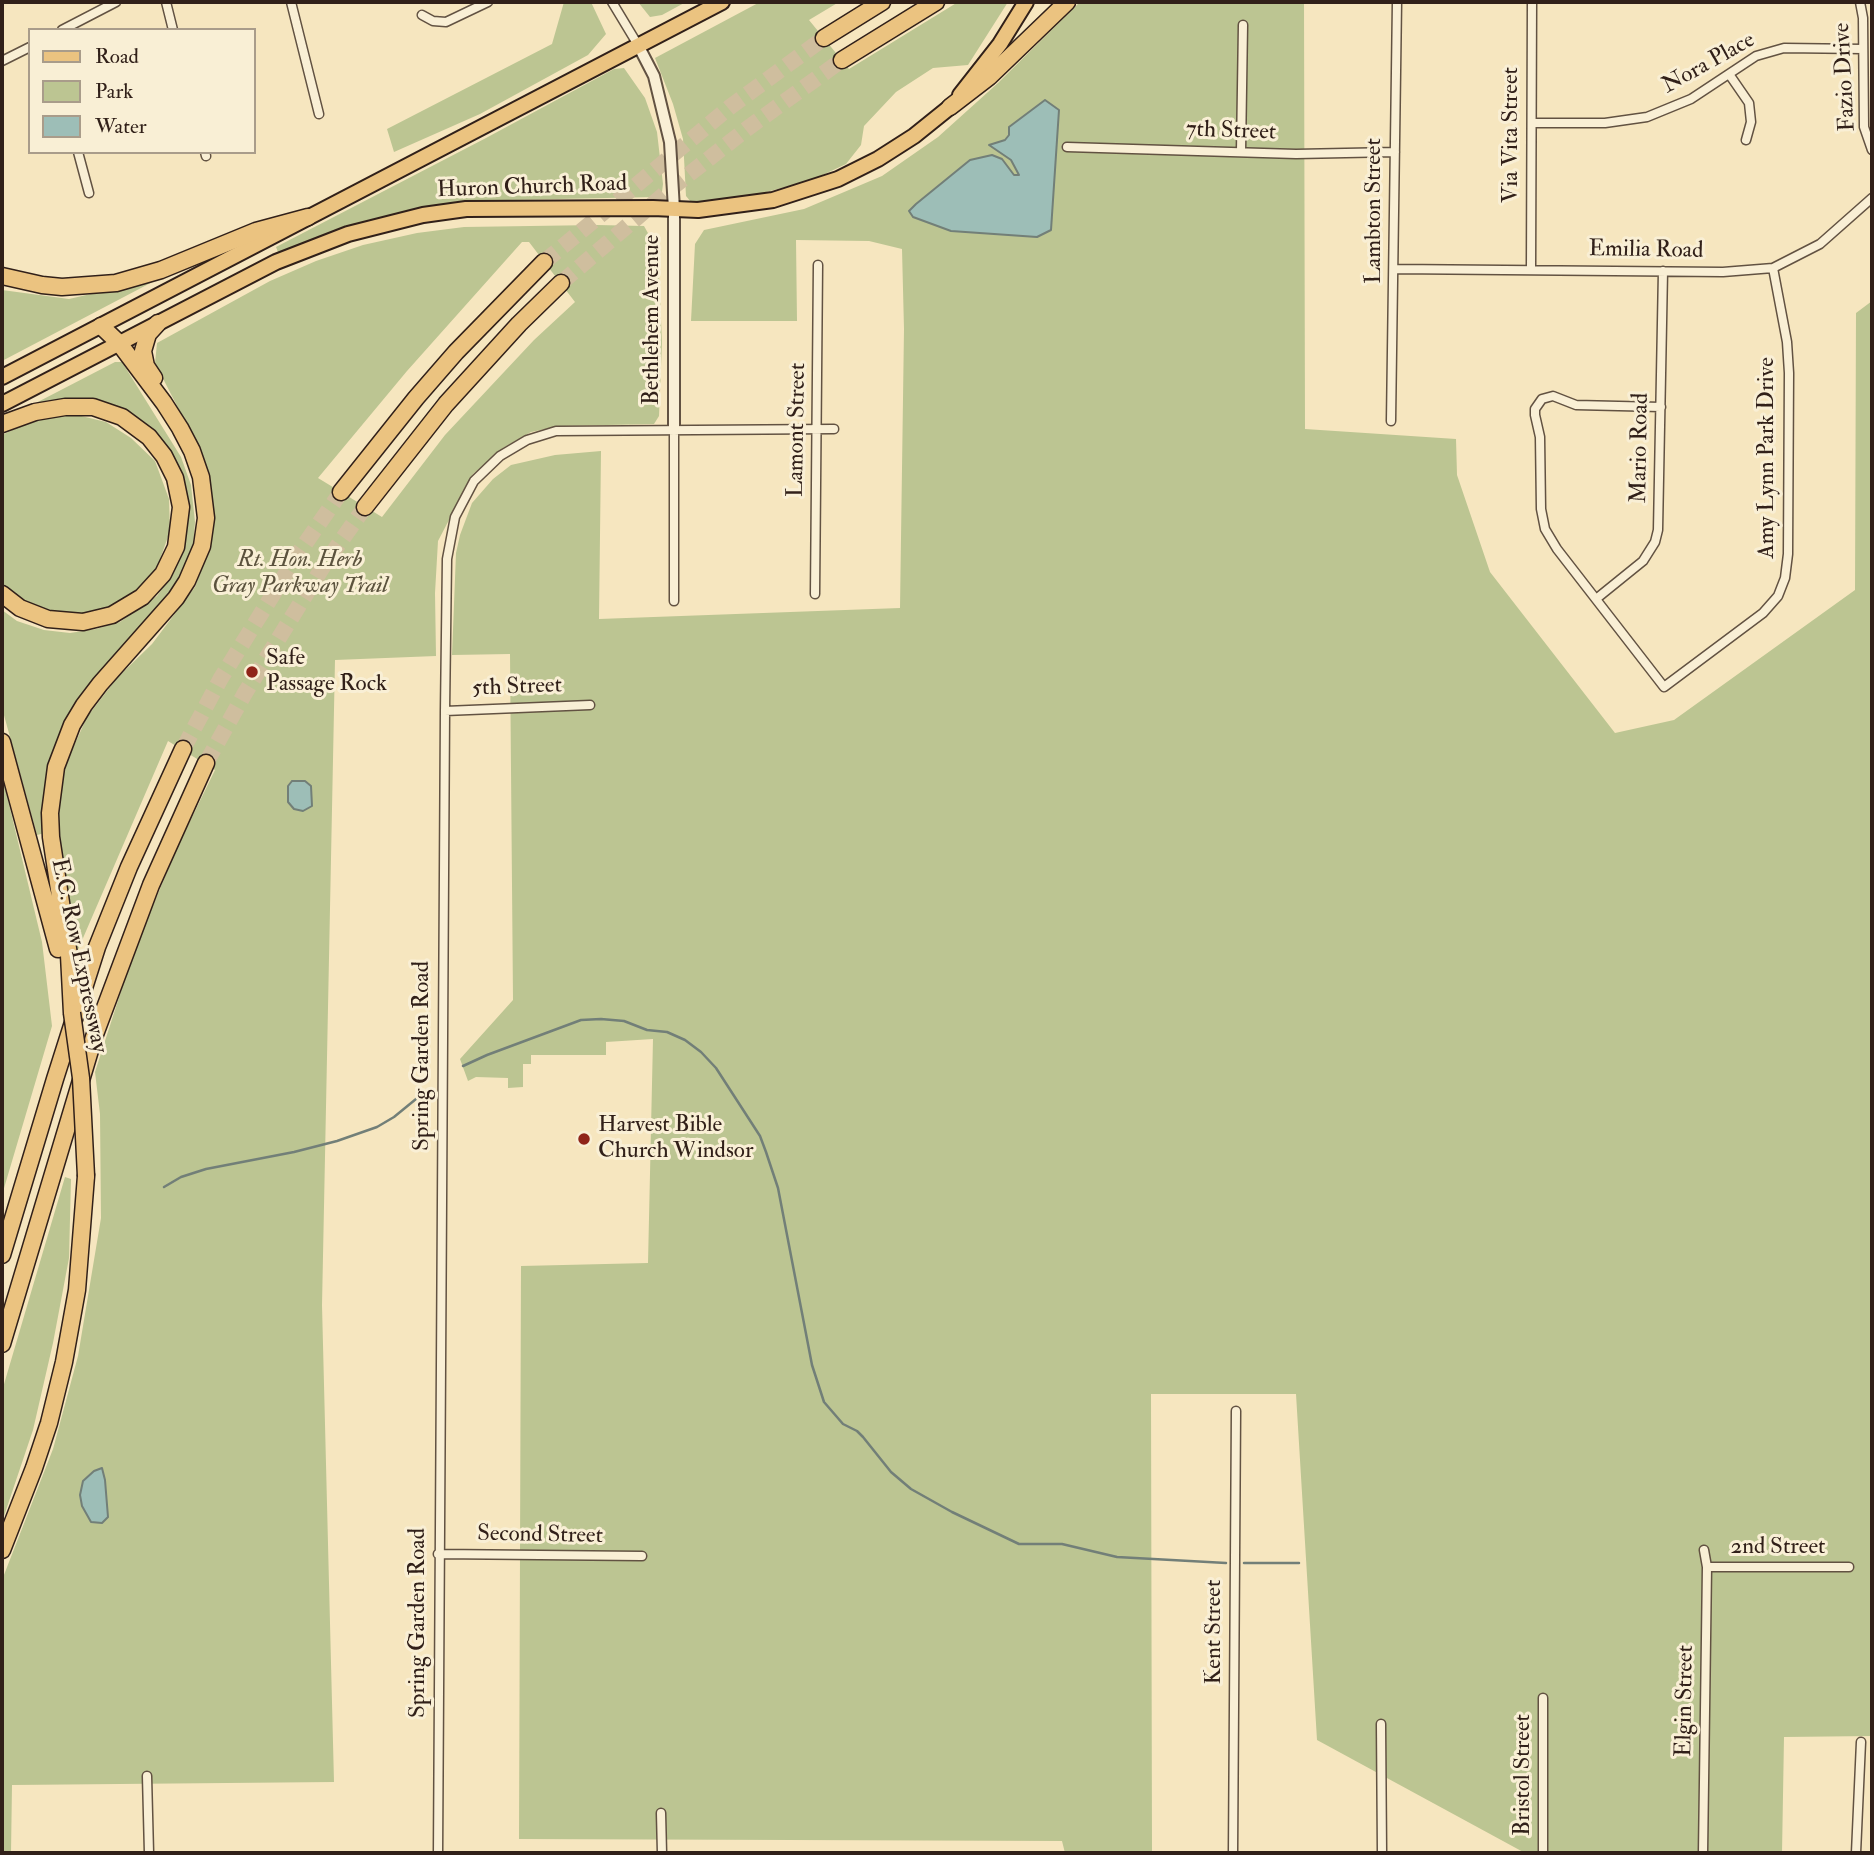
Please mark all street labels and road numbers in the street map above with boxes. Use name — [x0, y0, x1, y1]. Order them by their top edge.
street label: Fazio Drive — [1829, 22, 1863, 132]
street label: Nora Place — [1658, 27, 1760, 101]
street label: Via Vita Street — [1498, 67, 1526, 203]
street label: 7th Street — [1185, 117, 1277, 147]
street label: Lambton Street — [1361, 138, 1389, 284]
street label: Huron Church Road — [436, 171, 628, 205]
street label: Bethlehem Avenue — [639, 235, 667, 405]
street label: Emilia Road — [1588, 236, 1704, 266]
street label: Amy Lynn Park Drive — [1754, 357, 1782, 559]
street label: Lamont Street — [783, 363, 813, 497]
street label: Mario Road — [1626, 393, 1656, 503]
street label: 5th Street — [472, 673, 562, 703]
street label: E.C. Row Expressway — [44, 856, 112, 1056]
street label: Spring Garden Road — [409, 961, 437, 1151]
street label: Second Street — [477, 1521, 603, 1551]
street label: Spring Garden Road — [405, 1528, 433, 1718]
street label: 2nd Street — [1730, 1534, 1826, 1562]
street label: Kent Street — [1201, 1580, 1229, 1684]
street label: Elgin Street — [1671, 1645, 1701, 1757]
street label: Bristol Street — [1510, 1714, 1538, 1836]

